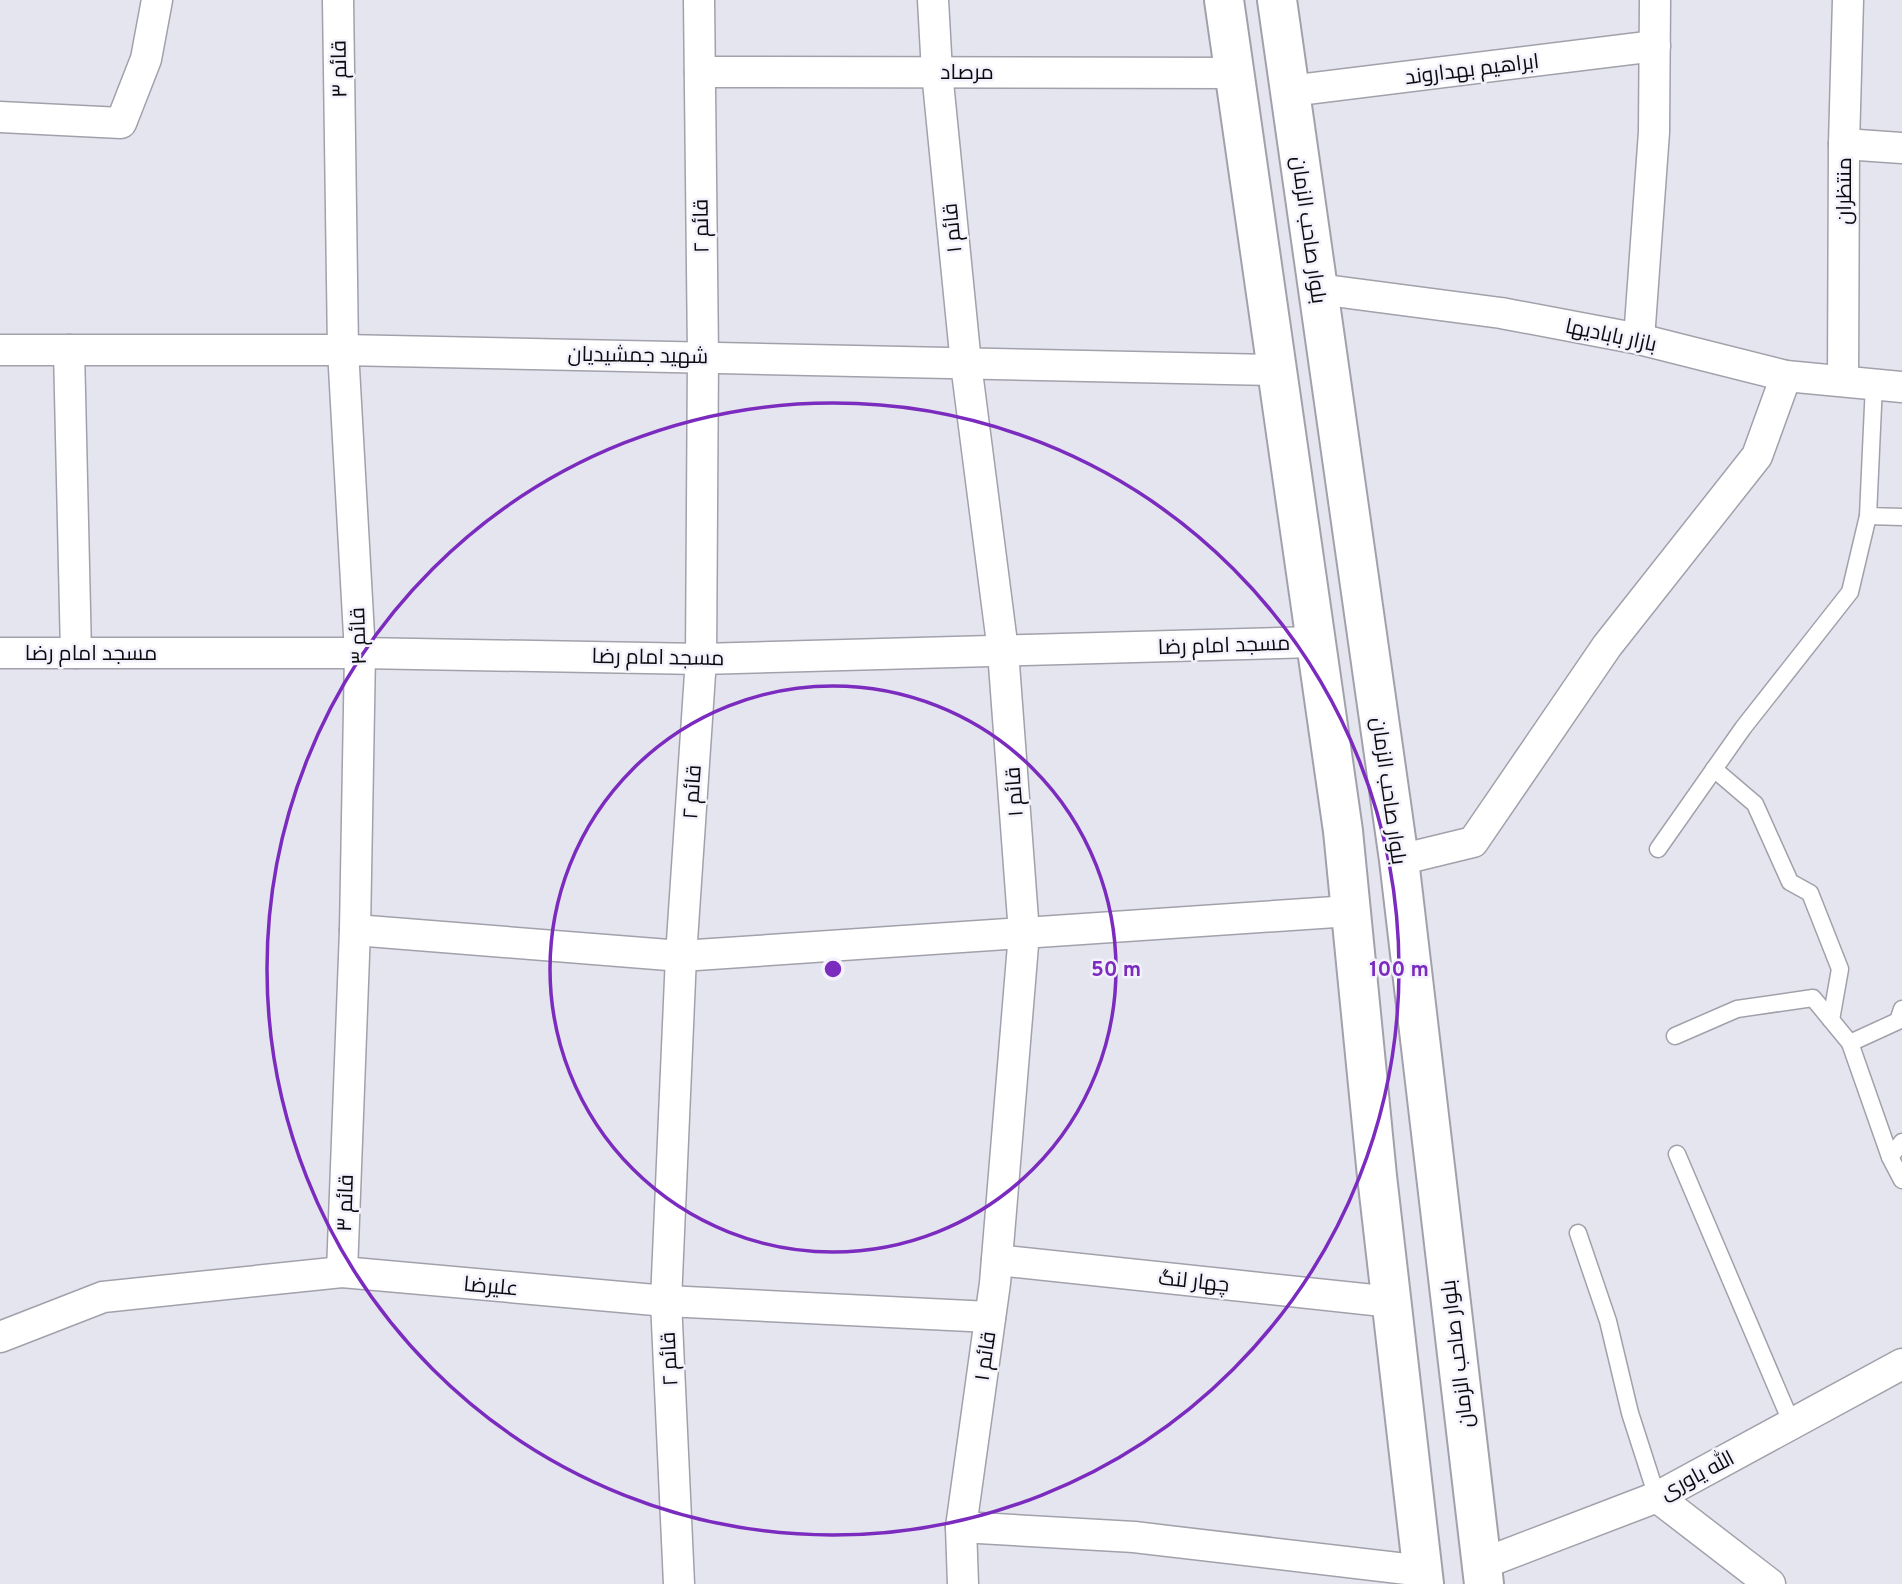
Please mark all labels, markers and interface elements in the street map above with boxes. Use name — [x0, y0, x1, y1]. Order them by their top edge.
street label: قائم ۳ — [326, 40, 354, 98]
street label: ابراهیم بهداروند — [1404, 49, 1541, 92]
street label: مرصاد — [940, 60, 994, 87]
street label: بلوار صاحب الزمان — [1284, 155, 1331, 306]
street label: منتظران — [1832, 157, 1859, 225]
street label: قائم ۲ — [689, 199, 716, 253]
street label: قائم ۱ — [937, 202, 970, 254]
street label: بازار بابادیها — [1562, 314, 1659, 359]
street label: شهید جمشیدیان — [567, 342, 709, 371]
street label: قائم ۳ — [345, 607, 374, 665]
street label: مسجد امام رضا — [1157, 631, 1291, 662]
street label: مسجد امام رضا — [25, 641, 157, 668]
street label: مسجد امام رضا — [591, 644, 725, 673]
street label: بلوار صاحب الزمان — [1364, 716, 1411, 867]
street label: قائم ۲ — [678, 764, 709, 820]
street label: قائم ۱ — [1000, 766, 1031, 818]
centre of rings — [821, 957, 845, 981]
text: 50 m — [1091, 957, 1141, 984]
text: 100 m — [1369, 957, 1429, 984]
street label: قائم ۳ — [332, 1174, 361, 1232]
street label: چهار لنگ — [1157, 1265, 1231, 1300]
street label: علیرضا — [462, 1272, 519, 1303]
street label: بلوار صاحب الزمان — [1436, 1278, 1481, 1429]
street label: قائم ۱ — [970, 1330, 1003, 1383]
street label: قائم ۲ — [656, 1331, 685, 1387]
street label: الله یاوری — [1655, 1444, 1739, 1507]

